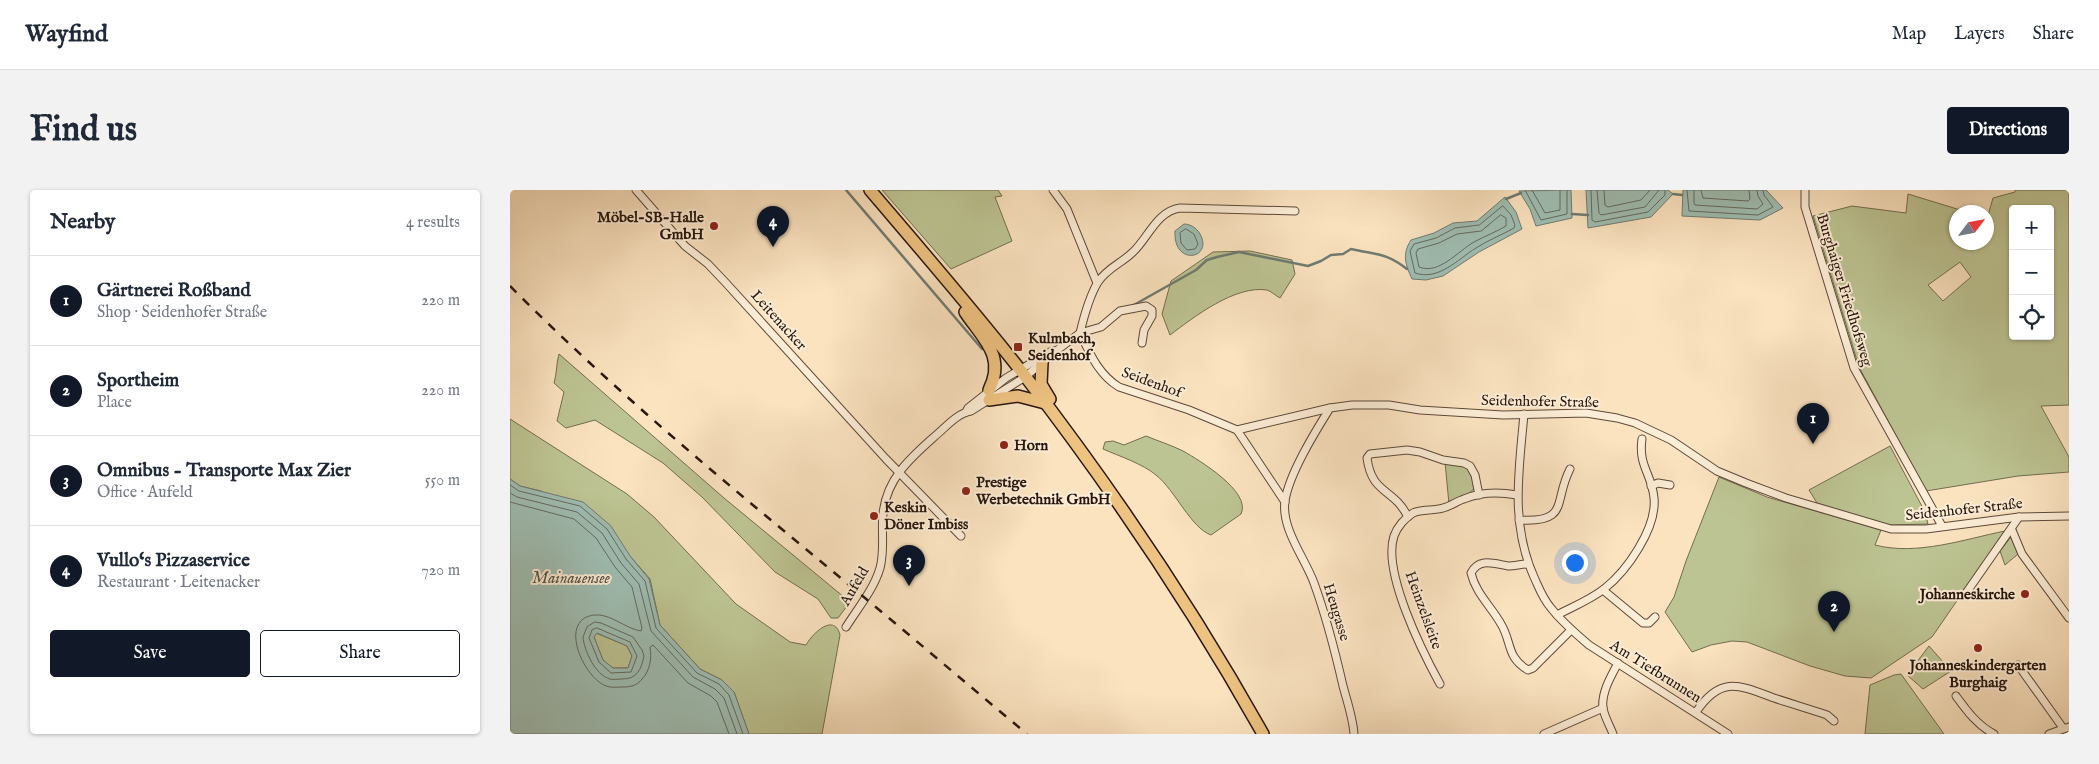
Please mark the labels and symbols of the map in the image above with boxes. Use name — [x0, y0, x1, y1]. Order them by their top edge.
north arrow — [1949, 205, 1994, 250]
pin: 4 — [757, 206, 789, 247]
place label: Möbel-SB-Halle GmbH — [597, 208, 704, 244]
street label: Burghaiger Friedhofsweg — [1812, 211, 1877, 370]
marker: Möbel-SB-Halle GmbH — [708, 220, 720, 232]
street label: Leitenacker — [747, 286, 811, 355]
place label: Kulmbach, Seidenhof — [1028, 329, 1095, 365]
marker: Kulmbach, Seidenhof — [1012, 341, 1024, 353]
street label: Seidenhof — [1119, 363, 1187, 403]
street label: Seidenhofer Straße — [1481, 391, 1599, 412]
pin: 1 — [1797, 403, 1829, 444]
place label: Horn — [1014, 436, 1048, 455]
marker: Horn — [998, 439, 1010, 451]
place label: Prestige Werbetechnik GmbH — [975, 473, 1111, 509]
marker: Prestige Werbetechnik GmbH — [960, 485, 972, 497]
street label: Seidenhofer Straße — [1904, 494, 2024, 525]
place label: Keskin Döner Imbiss — [884, 498, 969, 534]
marker: Keskin Döner Imbiss — [868, 510, 880, 522]
pin: 3 — [893, 545, 925, 586]
your location — [1562, 550, 1588, 576]
street label: Aufeld — [835, 562, 874, 610]
water label: Mainauensee — [532, 569, 611, 589]
street label: Heinzelsleite — [1401, 569, 1446, 652]
street label: Heugasse — [1319, 581, 1354, 643]
place label: Johanneskirche — [1918, 585, 2015, 604]
marker: Johanneskirche — [2019, 588, 2031, 600]
pin: 2 — [1818, 591, 1850, 632]
street label: Am Tiefbrunnen — [1606, 635, 1705, 707]
marker: Johanneskindergarten Burghaig — [1972, 642, 1984, 654]
place label: Johanneskindergarten Burghaig — [1908, 656, 2046, 692]

